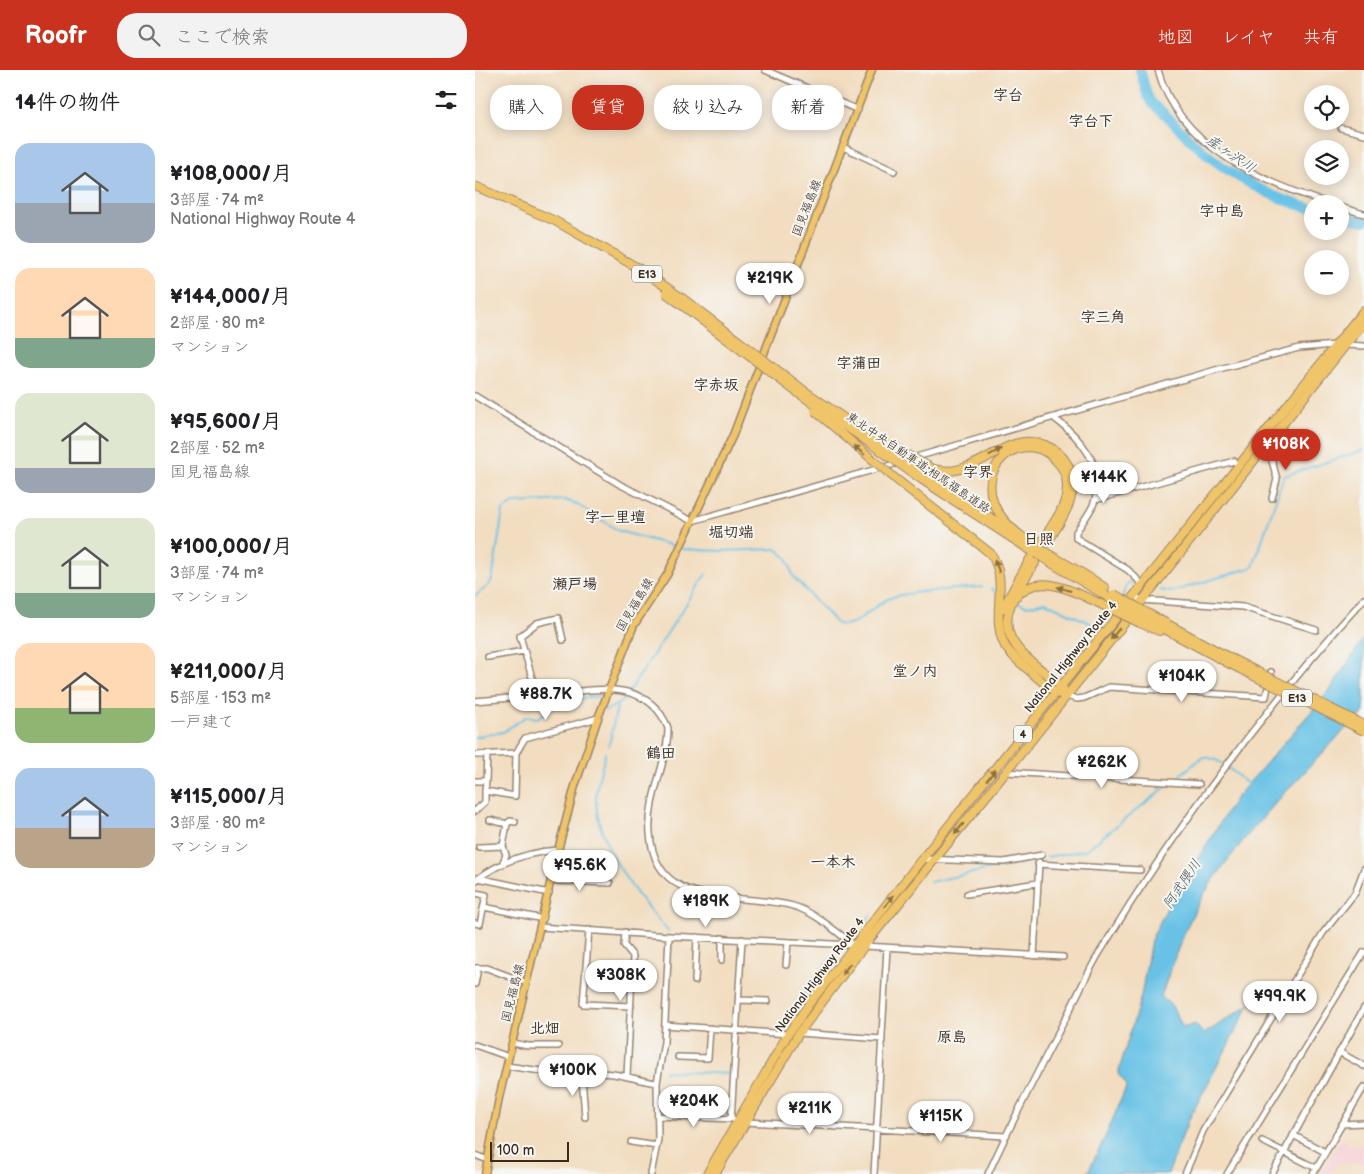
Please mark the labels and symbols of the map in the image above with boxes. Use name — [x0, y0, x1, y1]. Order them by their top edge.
district label: 字台 — [993, 86, 1023, 105]
district label: 字台下 — [1068, 112, 1114, 131]
water label: 産ヶ沢川 — [1203, 131, 1259, 177]
street label: 国見福島線 — [789, 177, 825, 239]
district label: 字中島 — [1199, 202, 1245, 221]
pin: ¥219K — [735, 262, 805, 305]
road number: E13 — [632, 265, 662, 282]
district label: 字三角 — [1080, 308, 1126, 327]
district label: 字蒲田 — [836, 354, 882, 373]
district label: 字赤坂 — [693, 376, 739, 395]
street label: 東北中央自動車道;相馬福島道路 — [843, 409, 993, 517]
pin: ¥108K — [1251, 428, 1321, 471]
one-way arrow — [853, 444, 866, 455]
one-way arrow — [988, 448, 1003, 456]
pin: ¥144K — [1069, 462, 1139, 504]
district label: 字界 — [963, 463, 993, 482]
district label: 字一里壇 — [585, 508, 646, 527]
district label: 堀切端 — [708, 523, 754, 542]
district label: 日照 — [1024, 530, 1054, 549]
one-way arrow — [993, 558, 1001, 573]
district label: 瀬戸場 — [552, 575, 598, 594]
street label: 国見福島線 — [613, 575, 657, 635]
one-way arrow — [1057, 584, 1072, 592]
street label: National Highway Route 4 — [1021, 598, 1121, 716]
one-way arrow — [1109, 627, 1120, 640]
pin: ¥104K — [1147, 660, 1217, 703]
district label: 堂ノ内 — [892, 662, 938, 681]
pin: ¥88.7K — [505, 678, 587, 721]
road number: E13 — [1282, 690, 1312, 706]
road number: 4 — [1014, 726, 1032, 742]
district label: 鶴田 — [646, 744, 676, 763]
pin: ¥262K — [1067, 746, 1137, 789]
one-way arrow — [985, 768, 996, 781]
one-way arrow — [953, 822, 964, 835]
pin: ¥95.6K — [539, 850, 621, 892]
district label: 一本木 — [810, 853, 856, 872]
water label: 阿武隈川 — [1159, 856, 1205, 912]
pin: ¥189K — [671, 886, 741, 928]
one-way arrow — [883, 895, 894, 908]
street label: National Highway Route 4 — [772, 914, 868, 1035]
pin: ¥308K — [586, 960, 656, 1002]
street label: 国見福島線 — [498, 962, 528, 1024]
one-way arrow — [841, 962, 851, 976]
pin: ¥99.9K — [1239, 980, 1321, 1023]
district label: 北畑 — [530, 1019, 560, 1038]
district label: 原島 — [937, 1028, 967, 1047]
pin: ¥100K — [538, 1054, 608, 1097]
pin: ¥204K — [659, 1086, 729, 1128]
pin: ¥211K — [775, 1092, 845, 1135]
pin: ¥115K — [906, 1100, 976, 1143]
scale bar — [490, 1139, 569, 1162]

